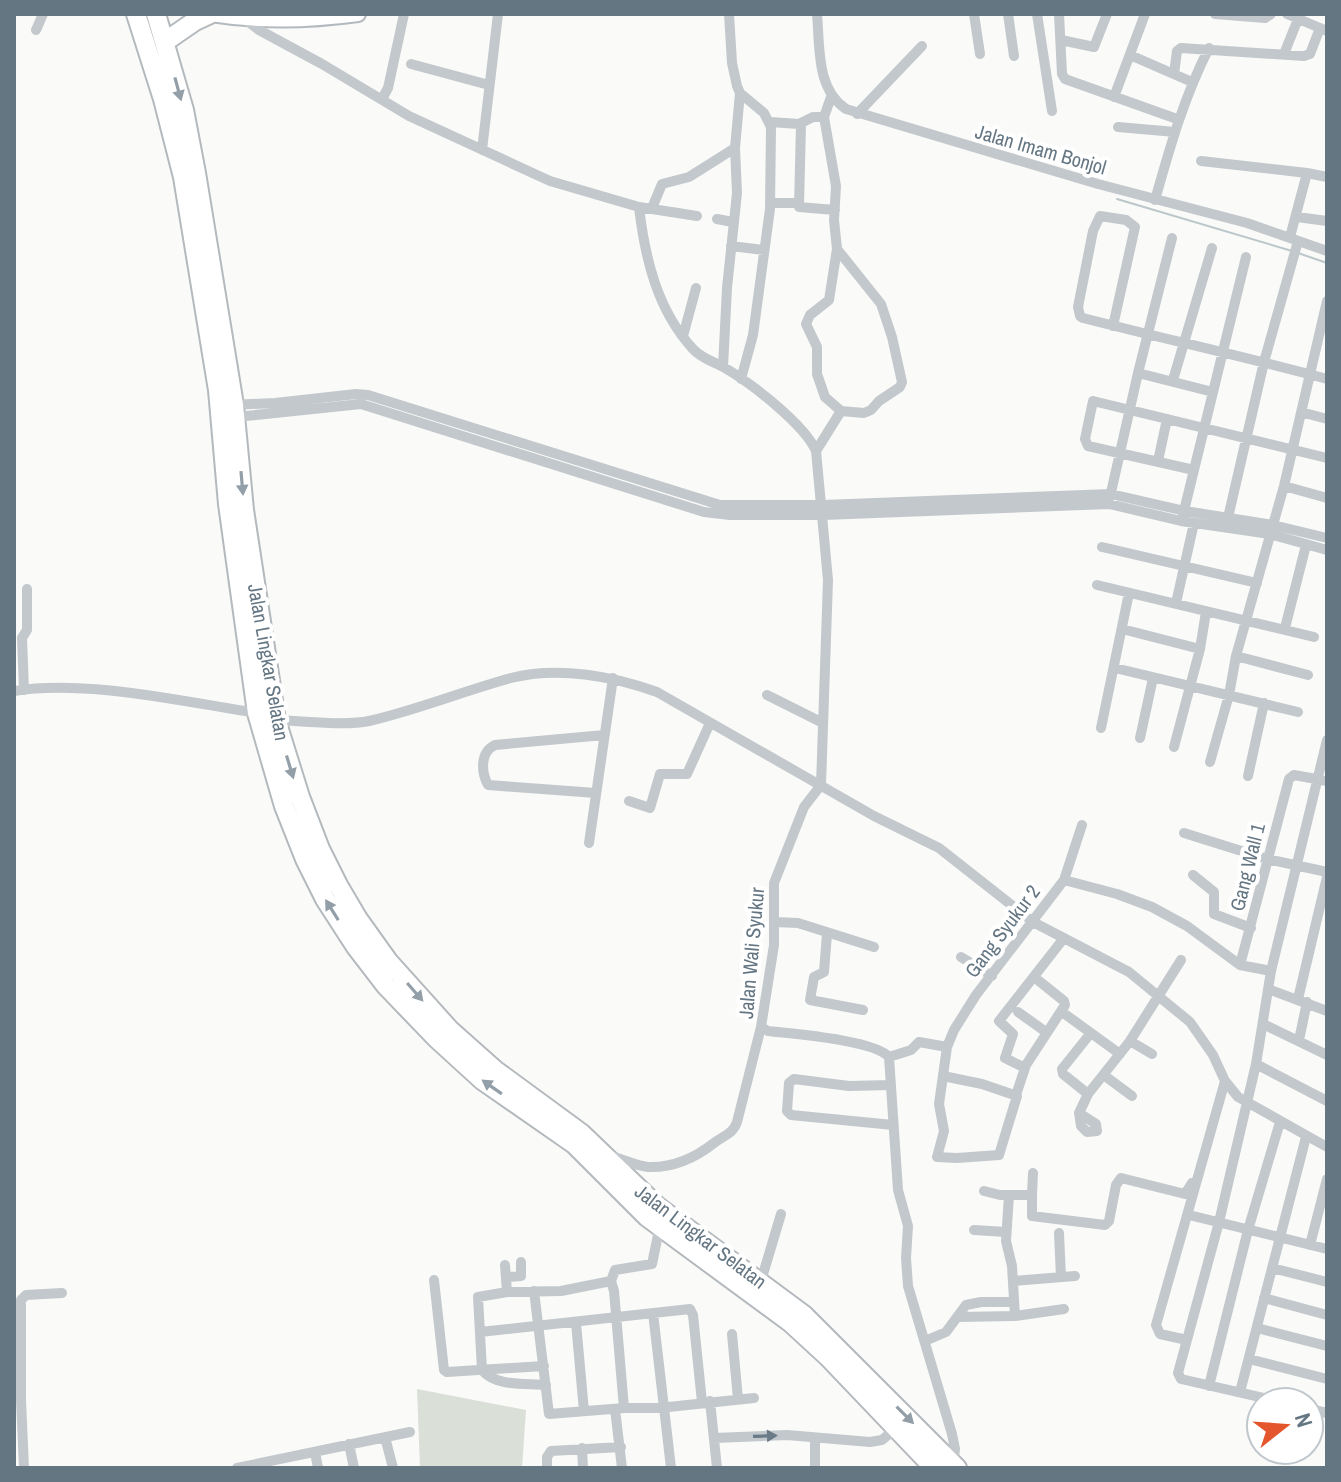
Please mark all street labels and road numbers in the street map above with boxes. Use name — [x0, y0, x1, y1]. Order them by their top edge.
street label: Jalan Imam Bonjol — [972, 117, 1110, 181]
street label: Jalan Lingkar Selatan — [242, 582, 296, 742]
street label: Gang Wall 1 — [1223, 820, 1271, 914]
street label: Gang Syukur 2 — [958, 879, 1046, 983]
street label: Jalan Wali Syukur — [732, 886, 770, 1020]
street label: Jalan Lingkar Selatan — [630, 1177, 772, 1295]

